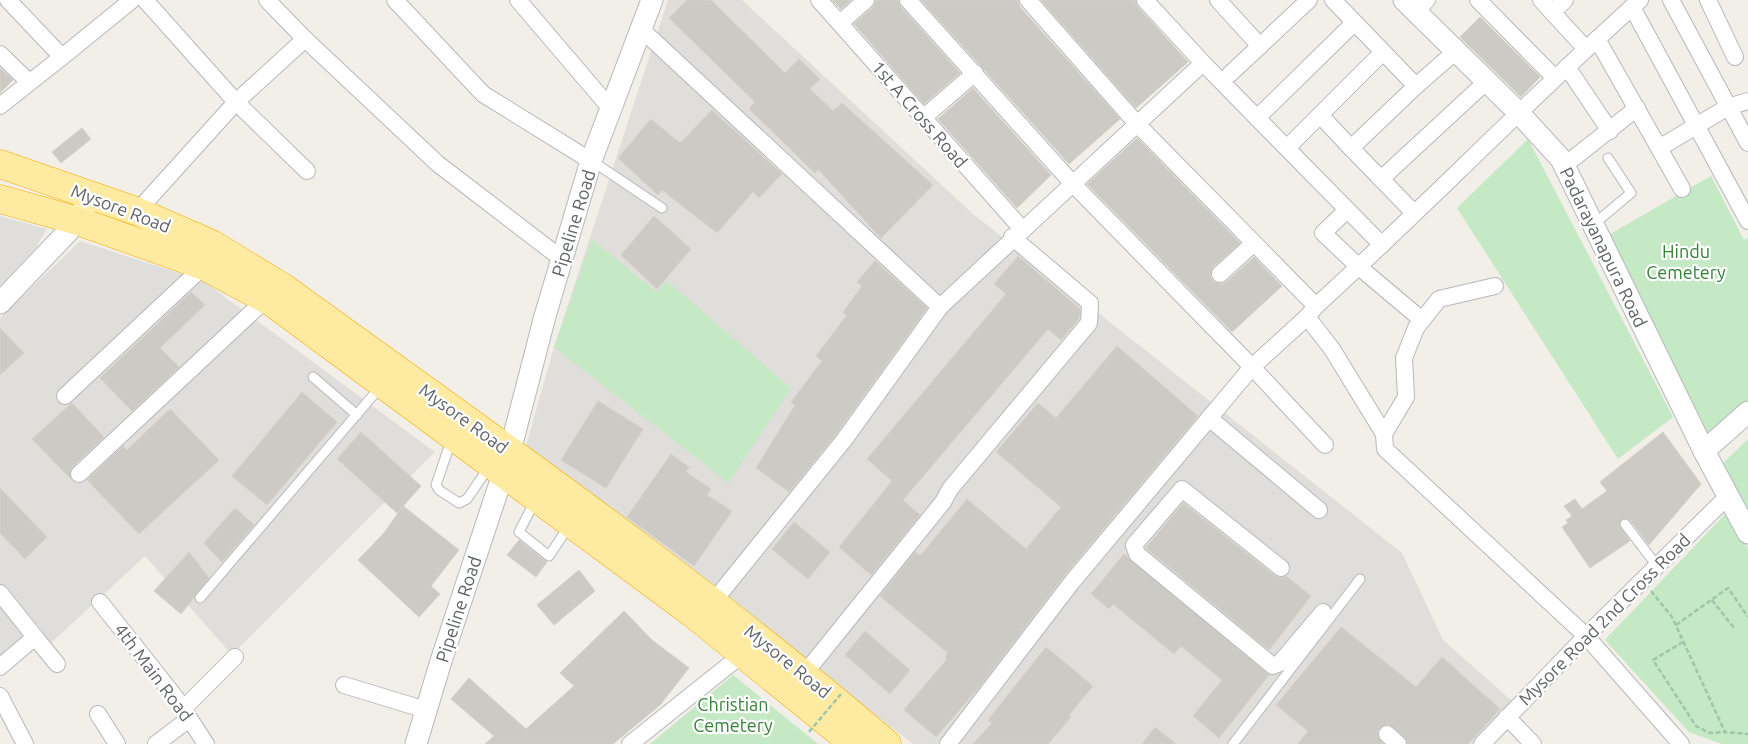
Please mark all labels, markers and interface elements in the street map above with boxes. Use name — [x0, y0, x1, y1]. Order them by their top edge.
street label: 1st A Cross Road — [868, 57, 972, 171]
street label: Padarayanapura Road — [1557, 164, 1651, 330]
street label: Pipeline Road — [547, 167, 599, 279]
street label: Mysore Road — [68, 180, 174, 236]
park label: Hindu Cemetery — [1646, 241, 1726, 282]
street label: Mysore Road — [416, 379, 512, 457]
street label: Mysore Road 2nd Cross Road — [1514, 529, 1694, 709]
street label: Pipeline Road — [431, 553, 485, 665]
street label: 4th Main Road — [111, 619, 197, 725]
street label: Mysore Road — [741, 620, 835, 702]
park label: Christian Cemetery — [693, 694, 773, 735]

